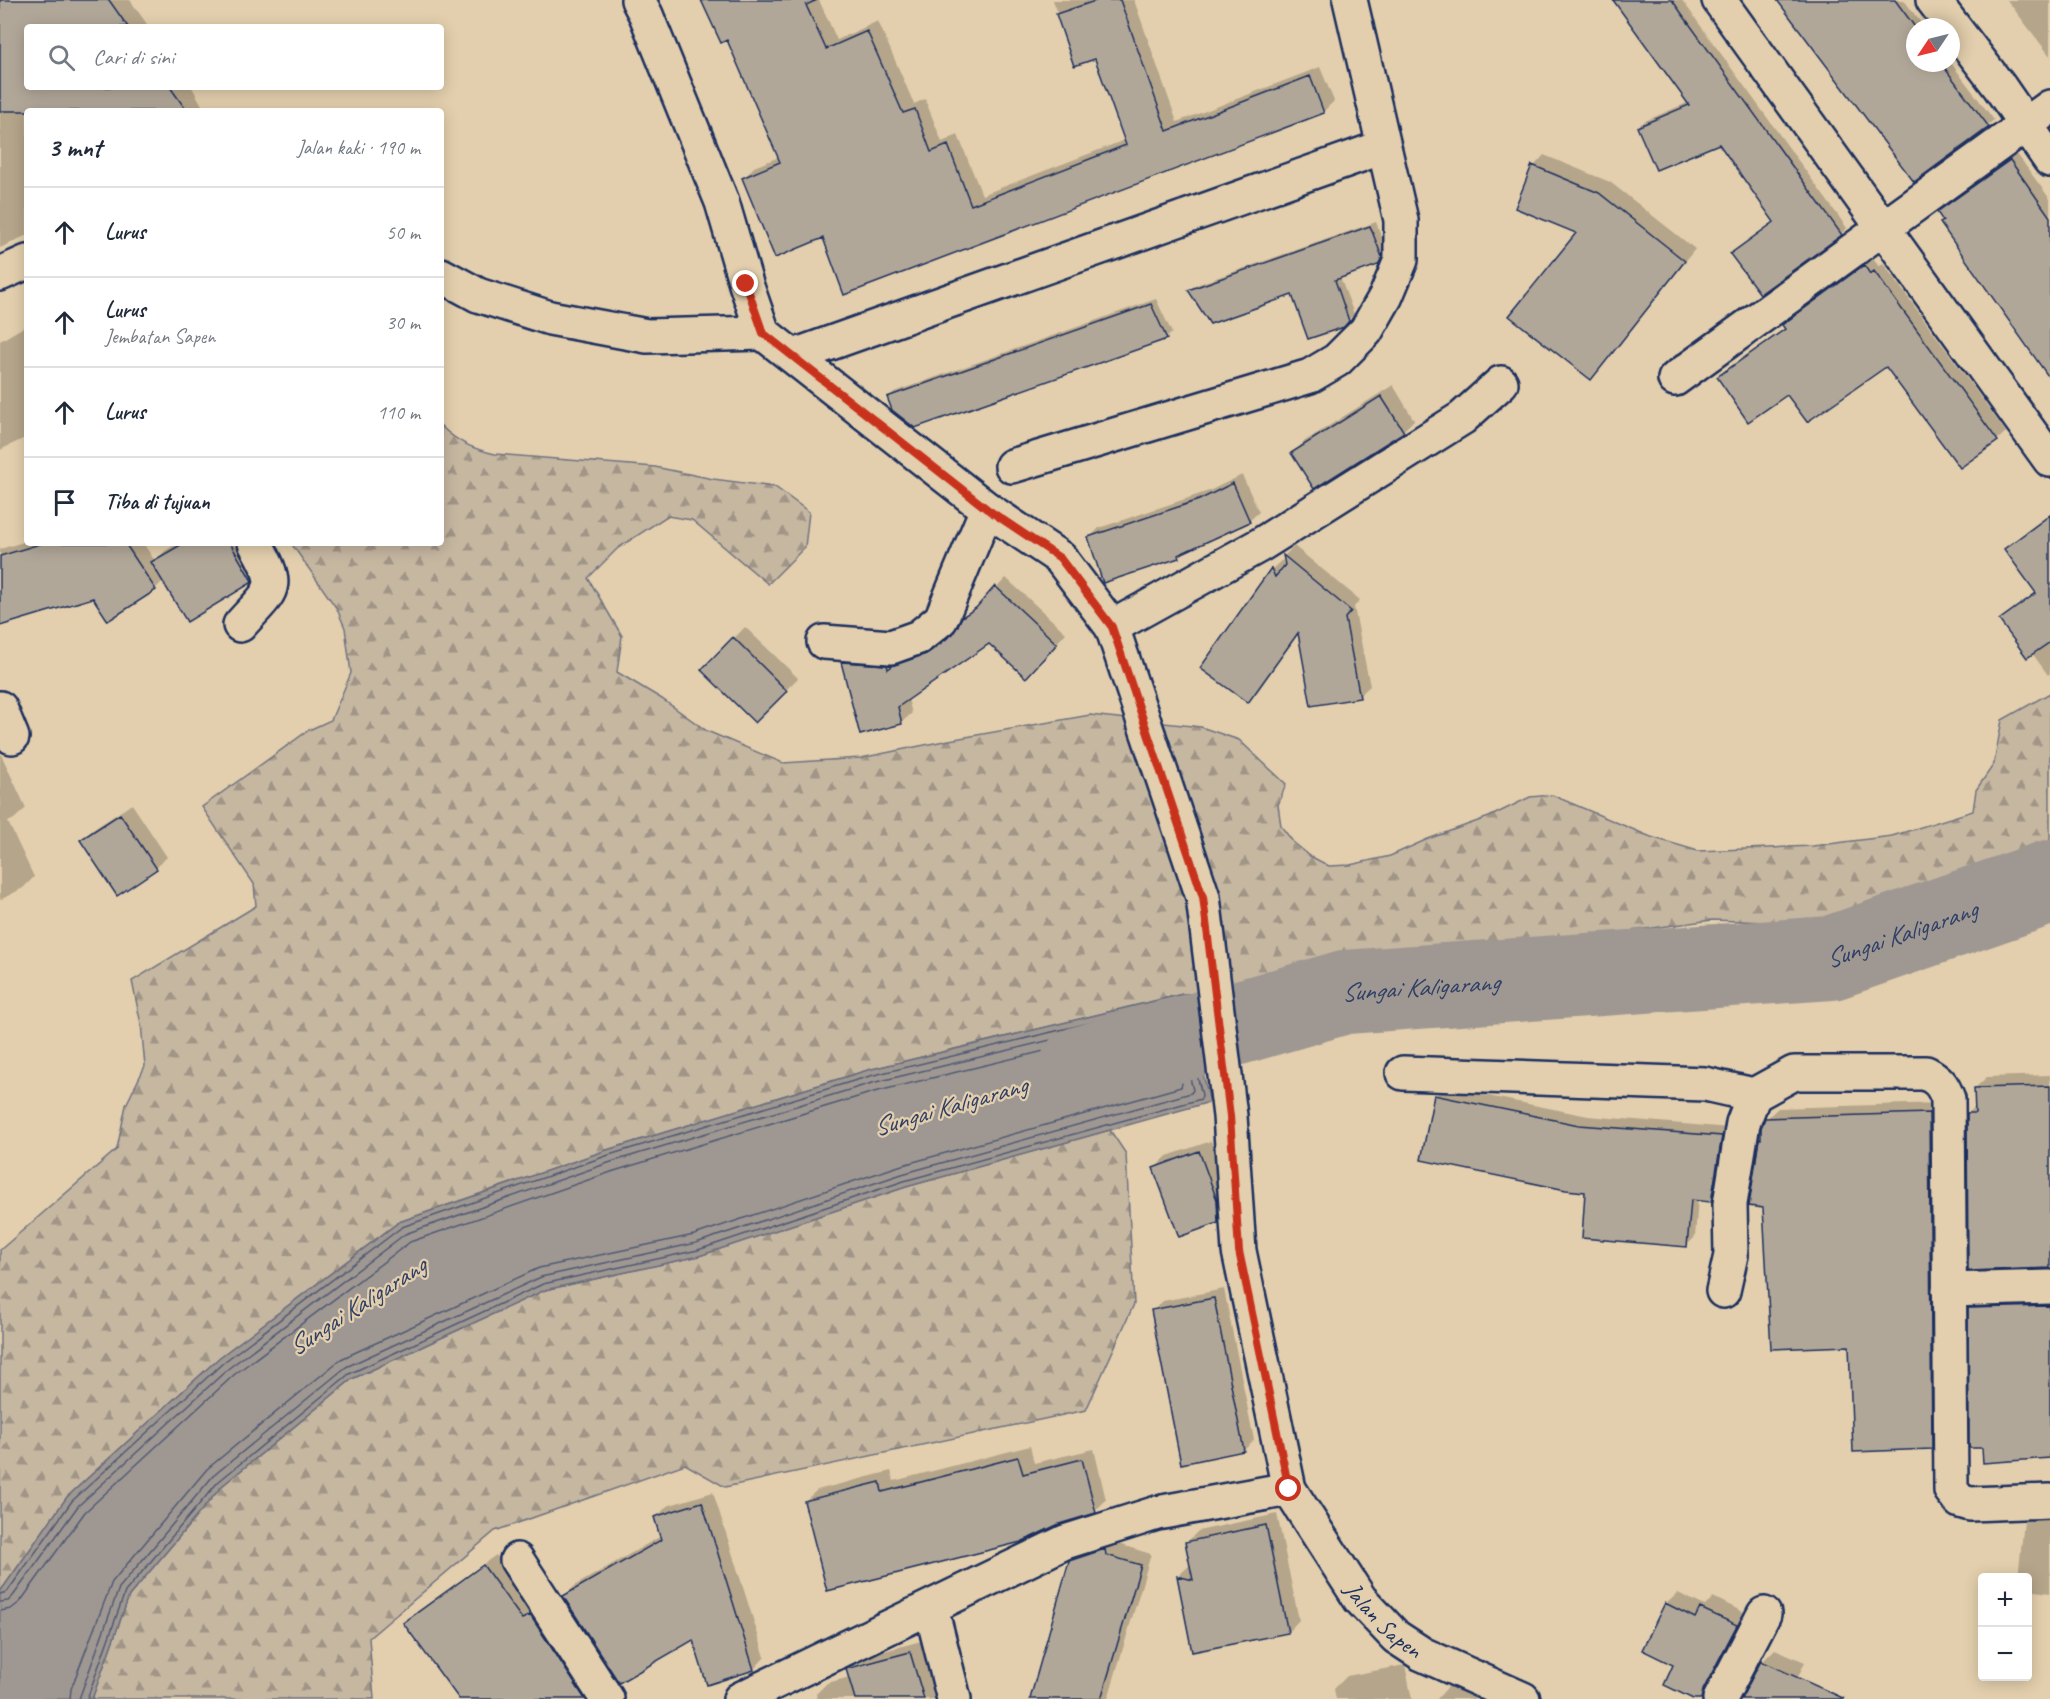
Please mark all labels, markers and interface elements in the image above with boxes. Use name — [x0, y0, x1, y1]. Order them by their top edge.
north arrow — [1906, 18, 1960, 72]
search box — [24, 24, 444, 90]
icon: search — [45, 41, 78, 74]
text: Cari di sini — [93, 43, 174, 71]
text: 3 mnt — [48, 131, 101, 164]
text: Jalan kaki · 190 m — [297, 135, 420, 160]
icon: ahead — [48, 216, 81, 249]
text: Lurus — [105, 218, 145, 246]
text: 50 m — [386, 220, 420, 245]
route end — [732, 270, 758, 296]
text: Lurus — [105, 296, 145, 324]
icon: ahead — [48, 306, 81, 339]
text: 30 m — [386, 310, 420, 335]
text: Jembatan Sapen — [105, 324, 215, 349]
icon: ahead — [48, 396, 81, 429]
text: Lurus — [105, 398, 145, 426]
text: 110 m — [377, 400, 420, 425]
icon: arrive — [48, 486, 81, 519]
text: Tiba di tujuan — [105, 488, 210, 516]
water label: Sungai Kaligarang — [1821, 891, 1985, 975]
water label: Sungai Kaligarang — [1340, 964, 1504, 1009]
water label: Sungai Kaligarang — [869, 1067, 1034, 1144]
water label: Sungai Kaligarang — [282, 1247, 436, 1363]
route start — [1275, 1475, 1301, 1501]
map controls — [1978, 1573, 2032, 1681]
button: + — [1978, 1573, 2032, 1627]
street label: Jalan Sapen — [1338, 1576, 1429, 1665]
button: − — [1978, 1627, 2032, 1681]

